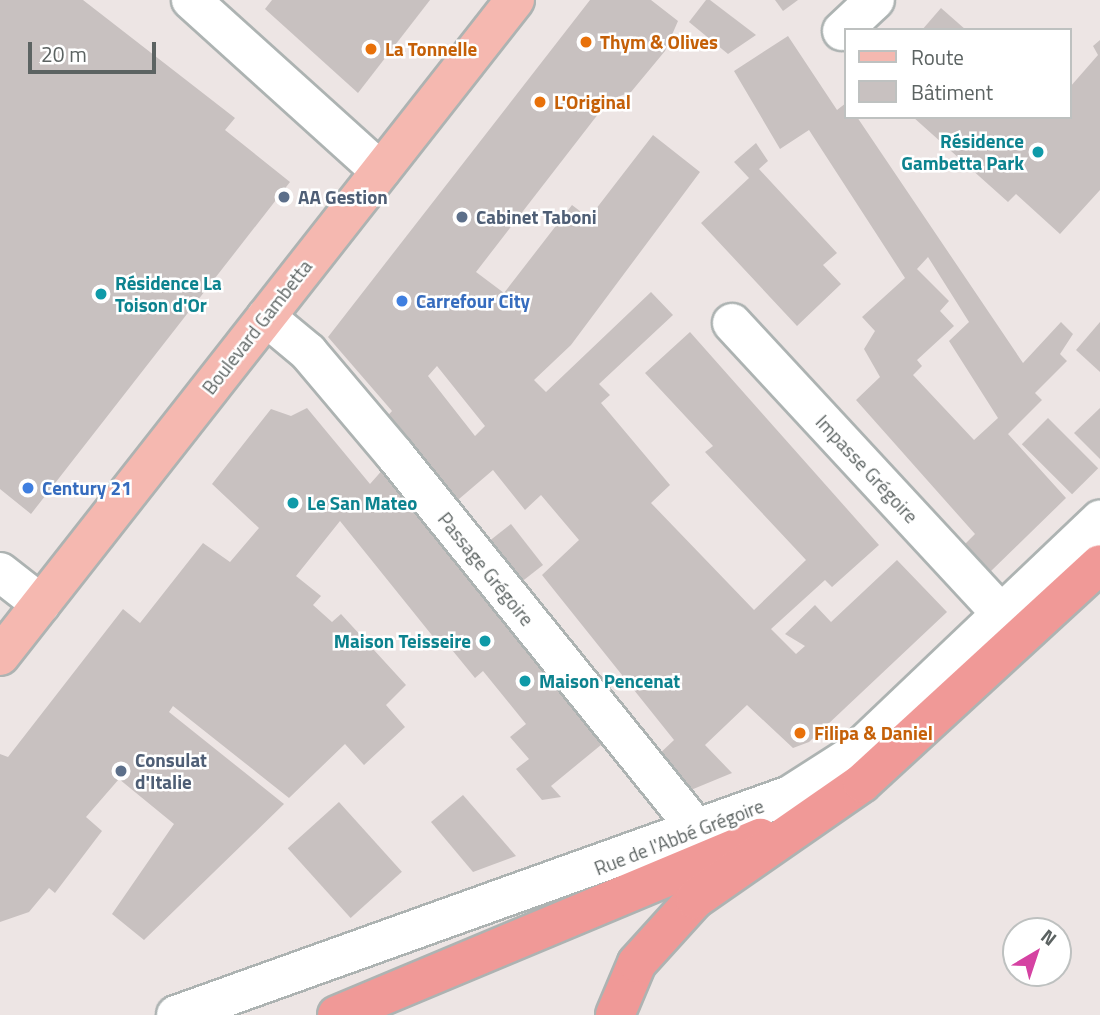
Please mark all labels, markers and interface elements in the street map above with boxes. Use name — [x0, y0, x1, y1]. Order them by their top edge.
scale bar — [32, 28, 159, 72]
legend — [844, 28, 1072, 119]
place label: Thym & Olives — [600, 31, 718, 53]
marker: Thym & Olives — [578, 34, 594, 50]
text: 20 m — [41, 38, 87, 70]
place label: La Tonnelle — [385, 38, 477, 60]
marker: La Tonnelle — [363, 41, 379, 57]
text: Route — [911, 41, 964, 73]
text: Bâtiment — [911, 76, 993, 108]
place label: L'Original — [554, 91, 631, 113]
marker: L'Original — [532, 94, 548, 110]
place label: Résidence Gambetta Park — [901, 130, 1024, 174]
marker: Résidence Gambetta Park — [1030, 144, 1046, 160]
place label: AA Gestion — [298, 186, 388, 208]
marker: AA Gestion — [276, 189, 292, 205]
place label: Cabinet Taboni — [476, 206, 597, 228]
marker: Cabinet Taboni — [454, 209, 470, 225]
street label: Boulevard Gambetta — [197, 255, 317, 399]
place label: Résidence La Toison d'Or — [115, 272, 222, 316]
marker: Résidence La Toison d'Or — [93, 286, 109, 302]
place label: Carrefour City — [416, 290, 530, 312]
marker: Carrefour City — [394, 293, 410, 309]
street label: Impasse Grégoire — [811, 410, 923, 528]
place label: Century 21 — [42, 477, 132, 499]
marker: Century 21 — [20, 480, 36, 496]
place label: Le San Mateo — [307, 492, 417, 514]
marker: Le San Mateo — [285, 495, 301, 511]
street label: Passage Grégoire — [433, 508, 539, 630]
place label: Maison Teisseire — [334, 630, 471, 652]
marker: Maison Teisseire — [477, 633, 493, 649]
place label: Maison Pencenat — [539, 670, 680, 692]
marker: Maison Pencenat — [517, 673, 533, 689]
place label: Filipa & Daniel — [814, 722, 933, 744]
marker: Filipa & Daniel — [792, 725, 808, 741]
place label: Consulat d'Italie — [135, 749, 207, 793]
marker: Consulat d'Italie — [113, 763, 129, 779]
street label: Rue de l'Abbé Grégoire — [591, 794, 767, 880]
north arrow — [1002, 917, 1072, 987]
text: N — [1035, 921, 1064, 952]

